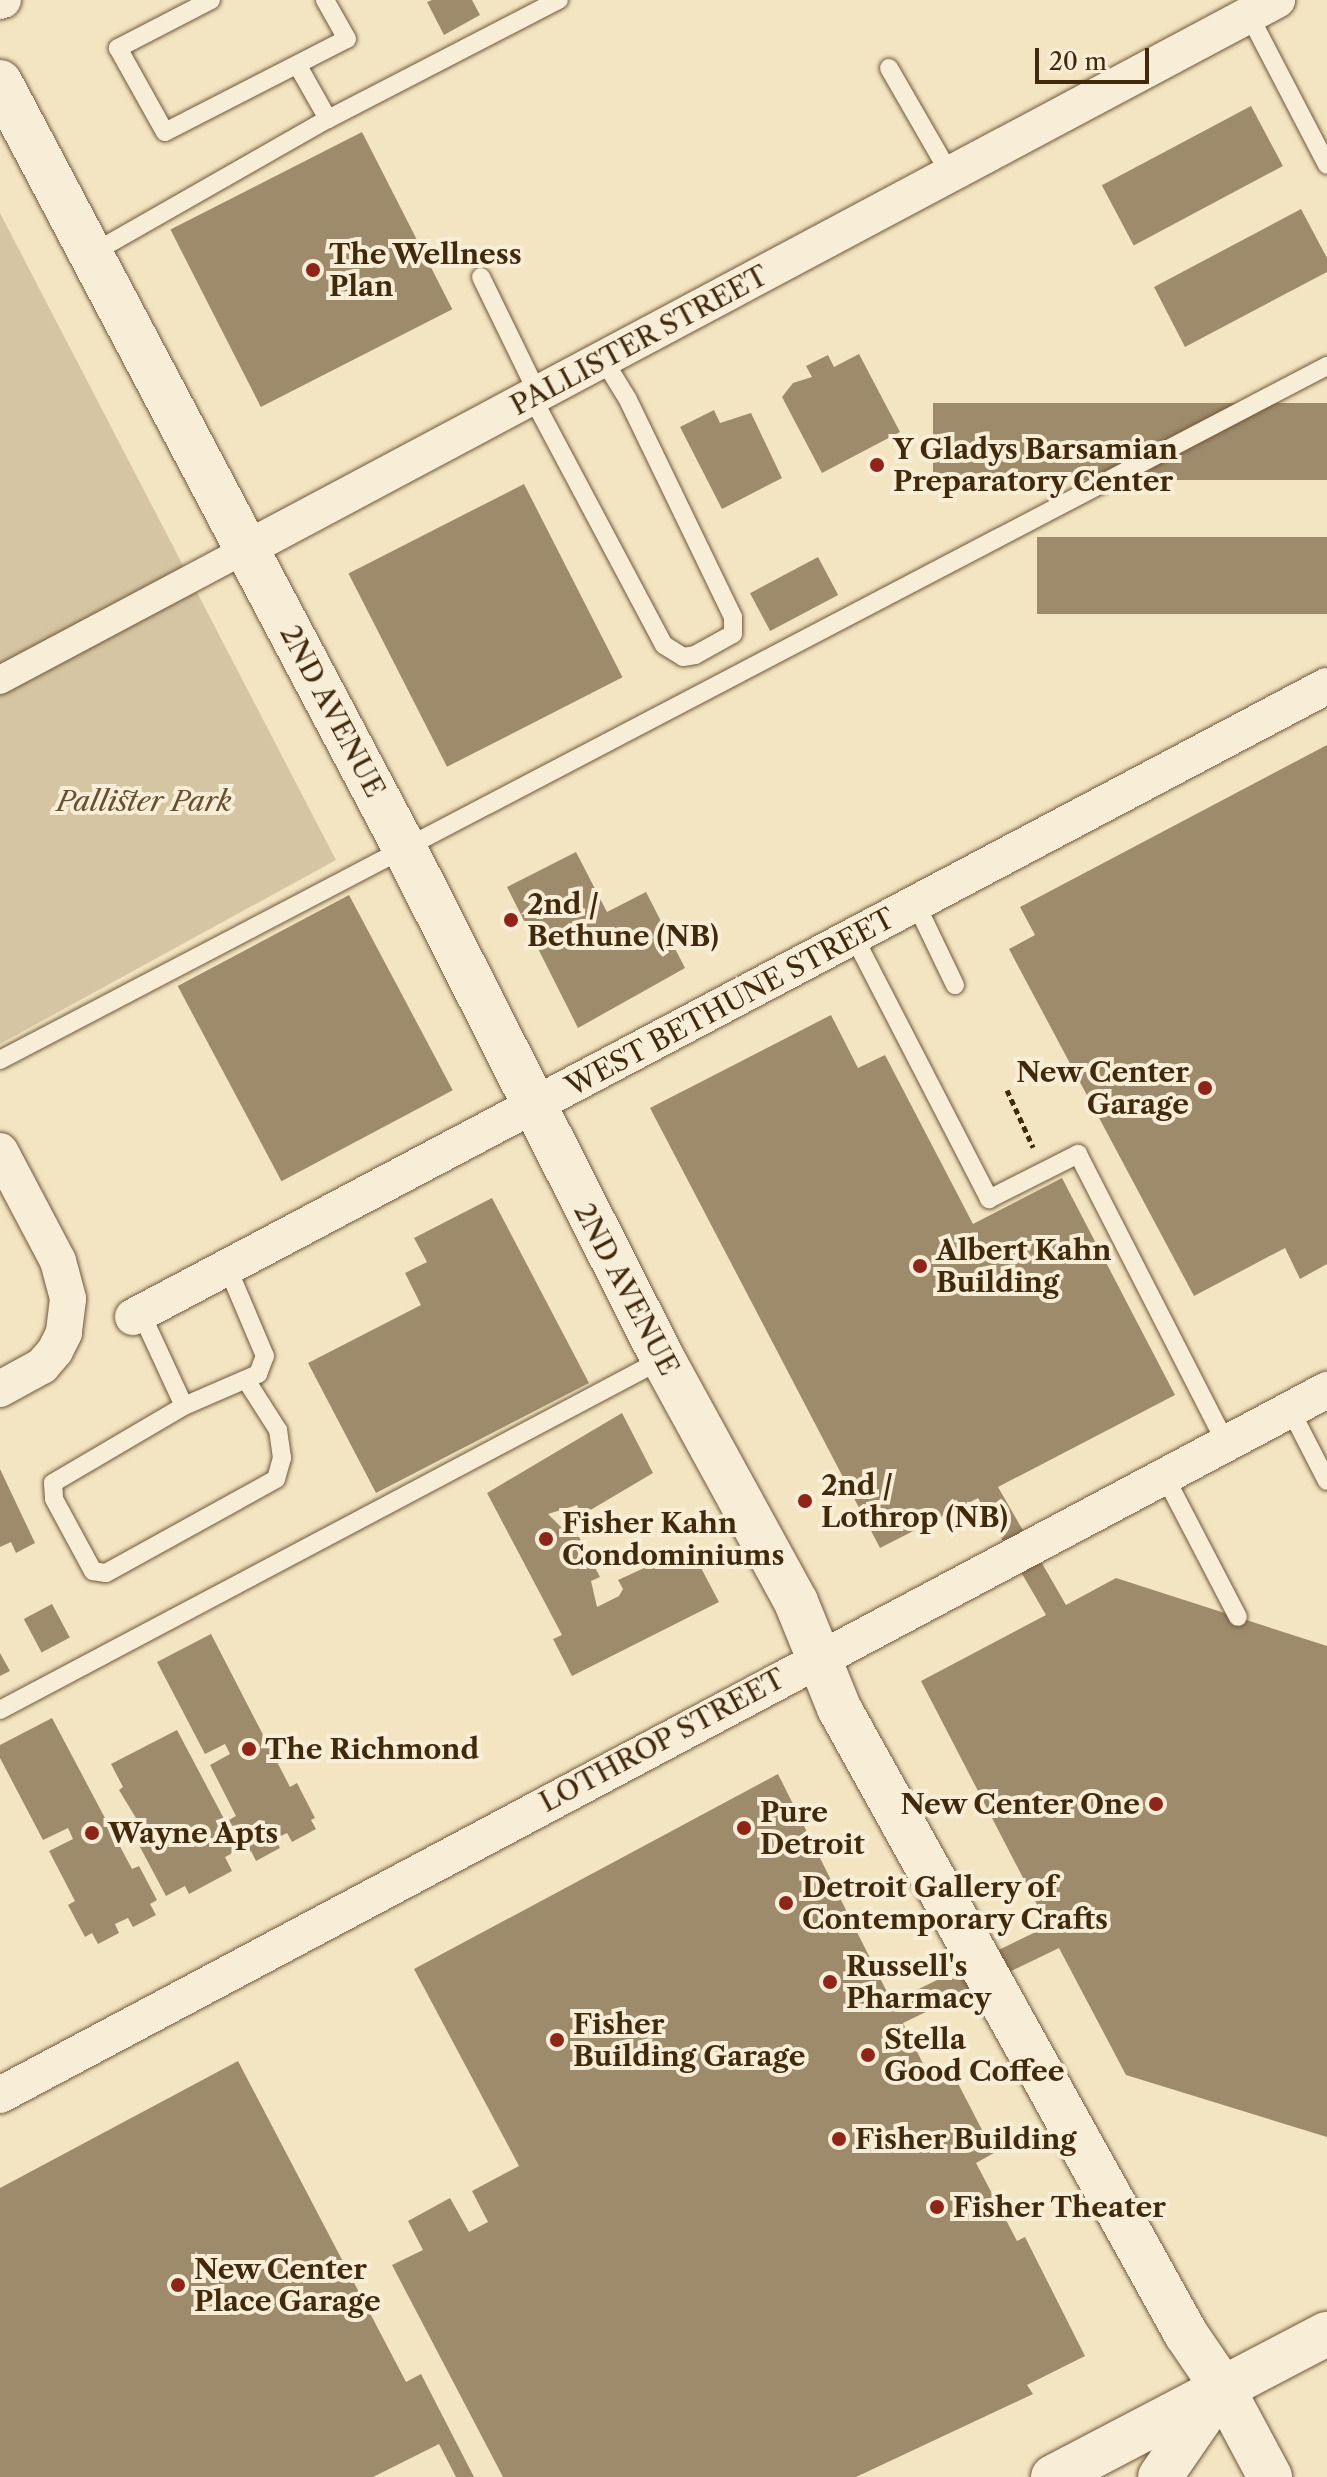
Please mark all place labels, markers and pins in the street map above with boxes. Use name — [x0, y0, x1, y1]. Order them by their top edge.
place label: The Wellness Plan — [329, 237, 523, 303]
marker: The Wellness Plan — [304, 261, 322, 279]
place label: Y Gladys Barsamian Preparatory Center — [893, 432, 1179, 498]
marker: Y Gladys Barsamian Preparatory Center — [868, 456, 886, 474]
place label: 2nd / Bethune (NB) — [527, 887, 719, 953]
marker: 2nd / Bethune (NB) — [502, 911, 520, 929]
place label: New Center Garage — [1015, 1055, 1189, 1121]
marker: New Center Garage — [1196, 1079, 1214, 1097]
place label: Albert Kahn Building — [936, 1233, 1111, 1299]
marker: Albert Kahn Building — [911, 1257, 929, 1275]
place label: 2nd / Lothrop (NB) — [821, 1468, 1008, 1534]
marker: 2nd / Lothrop (NB) — [796, 1492, 814, 1510]
place label: Fisher Kahn Condominiums — [562, 1506, 785, 1572]
marker: Fisher Kahn Condominiums — [537, 1530, 555, 1548]
place label: The Richmond — [265, 1732, 479, 1766]
marker: The Richmond — [240, 1740, 258, 1758]
place label: New Center One — [899, 1787, 1140, 1821]
place label: Pure Detroit — [760, 1795, 865, 1861]
marker: New Center One — [1147, 1795, 1165, 1813]
place label: Wayne Apts — [108, 1816, 279, 1850]
marker: Pure Detroit — [735, 1819, 753, 1837]
marker: Wayne Apts — [83, 1824, 101, 1842]
place label: Detroit Gallery of Contemporary Crafts — [802, 1870, 1109, 1936]
marker: Detroit Gallery of Contemporary Crafts — [777, 1894, 795, 1912]
place label: Russell's Pharmacy — [846, 1949, 991, 2015]
marker: Russell's Pharmacy — [821, 1973, 839, 1991]
place label: Fisher Building Garage — [573, 2007, 806, 2073]
place label: Stella Good Coffee — [884, 2022, 1065, 2088]
marker: Fisher Building Garage — [548, 2031, 566, 2049]
marker: Stella Good Coffee — [859, 2046, 877, 2064]
place label: Fisher Building — [855, 2122, 1077, 2156]
marker: Fisher Building — [830, 2130, 848, 2148]
place label: Fisher Theater — [953, 2190, 1167, 2224]
marker: Fisher Theater — [928, 2198, 946, 2216]
place label: New Center Place Garage — [194, 2252, 381, 2318]
marker: New Center Place Garage — [169, 2276, 187, 2294]

